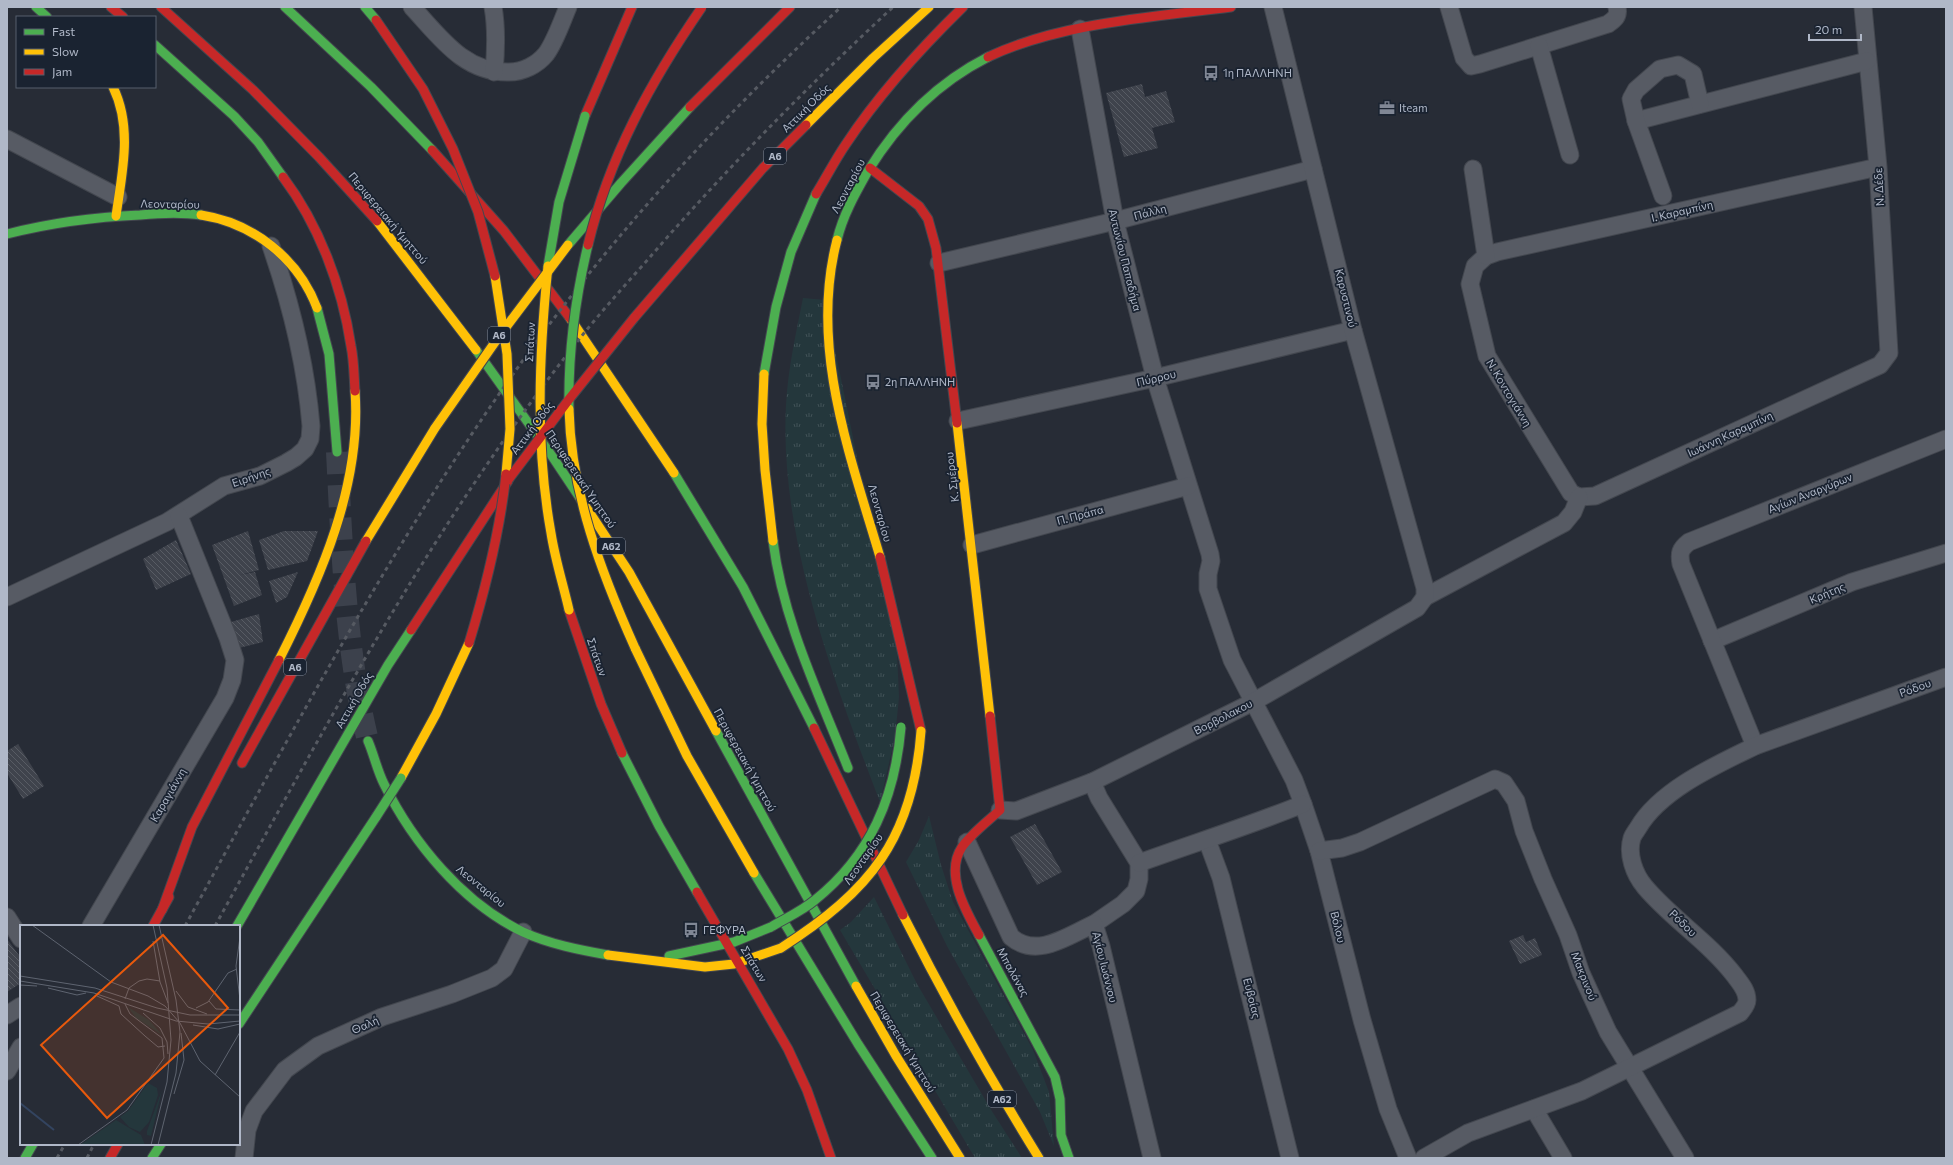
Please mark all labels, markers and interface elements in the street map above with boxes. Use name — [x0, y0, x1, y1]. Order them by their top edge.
legend — [16, 16, 156, 88]
scale bar — [1809, 16, 1861, 42]
text: 20 m — [1815, 22, 1842, 36]
text: Fast — [52, 24, 75, 38]
text: Slow — [52, 44, 79, 58]
text: Jam — [52, 64, 72, 79]
bus stop icon: 1η ΠΑΛΛΗΝΗ — [1202, 64, 1220, 82]
place label: 1η ΠΑΛΛΗΝΗ — [1223, 66, 1292, 79]
street label: Αττική Οδός — [779, 81, 833, 135]
office icon: Iteam — [1378, 99, 1396, 117]
place label: Iteam — [1399, 101, 1428, 114]
road number: Α6 — [764, 148, 786, 164]
street label: Λεονταρίου — [828, 156, 867, 215]
street label: Ν. Δέδε — [1871, 168, 1886, 207]
street label: Περιφερειακή Υμηττού — [346, 169, 431, 266]
street label: Λεονταρίου — [140, 196, 200, 211]
street label: Ι. Καραμπίνη — [1650, 197, 1714, 224]
street label: Πάλλη — [1132, 201, 1167, 222]
street label: Αντωνίου Παπαδήμα — [1107, 208, 1144, 312]
street label: Καρυστινού — [1333, 267, 1360, 329]
street label: Σπάτων — [522, 321, 537, 362]
road number: Α6 — [488, 327, 510, 343]
street label: Ν. Koντογιάννη — [1484, 357, 1535, 429]
street label: Πύρρου — [1135, 367, 1177, 388]
bus stop icon: 2η ΠΑΛΛΗΝΗ — [864, 373, 882, 391]
place label: 2η ΠΑΛΛΗΝΗ — [885, 375, 955, 388]
street label: Αττική Οδός — [507, 399, 556, 457]
street label: Ιωάννη Καραμπίνη — [1685, 408, 1775, 459]
street label: Περιφερειακή Υμηττού — [544, 427, 619, 530]
street label: Κ. Σμέρου — [942, 451, 961, 503]
street label: Ειρήνης — [230, 464, 272, 489]
street label: Αγίων Αναργύρων — [1766, 470, 1854, 515]
street label: Λεονταρίου — [866, 482, 895, 543]
street label: Π. Πράπα — [1055, 502, 1105, 527]
road number: Α62 — [597, 538, 625, 554]
street label: Κρήτης — [1807, 579, 1846, 606]
street label: Σπάτων — [585, 636, 610, 678]
road number: Α6 — [284, 659, 306, 675]
street label: Αττική Οδός — [332, 669, 375, 730]
street label: Ρόδου — [1897, 676, 1932, 699]
street label: Βορβολακου — [1191, 696, 1254, 737]
street label: Περιφερειακή Υμηττού — [712, 706, 779, 814]
street label: Καραγιάννη — [147, 766, 188, 824]
street label: Λεονταρίου — [840, 831, 885, 887]
street label: Λεονταρίου — [454, 862, 509, 909]
street label: Ρόδου — [1667, 907, 1700, 939]
street label: Βόλου — [1328, 910, 1349, 944]
bus stop icon: ΓΕΦΥΡΑ — [682, 921, 700, 939]
place label: ΓΕΦΥΡΑ — [703, 923, 746, 936]
inset map — [20, 925, 240, 1145]
street label: Αγίου Ιωάννου — [1090, 930, 1121, 1004]
street label: Σπάτων — [739, 943, 770, 985]
street label: Μπαλάνας — [995, 945, 1032, 999]
street label: Μακρινού — [1569, 950, 1600, 1002]
street label: Ευβοίας — [1241, 976, 1264, 1020]
street label: Περιφερειακή Υμηττού — [868, 989, 939, 1095]
street label: Θαλή — [349, 1013, 380, 1036]
road number: Α62 — [988, 1091, 1016, 1107]

